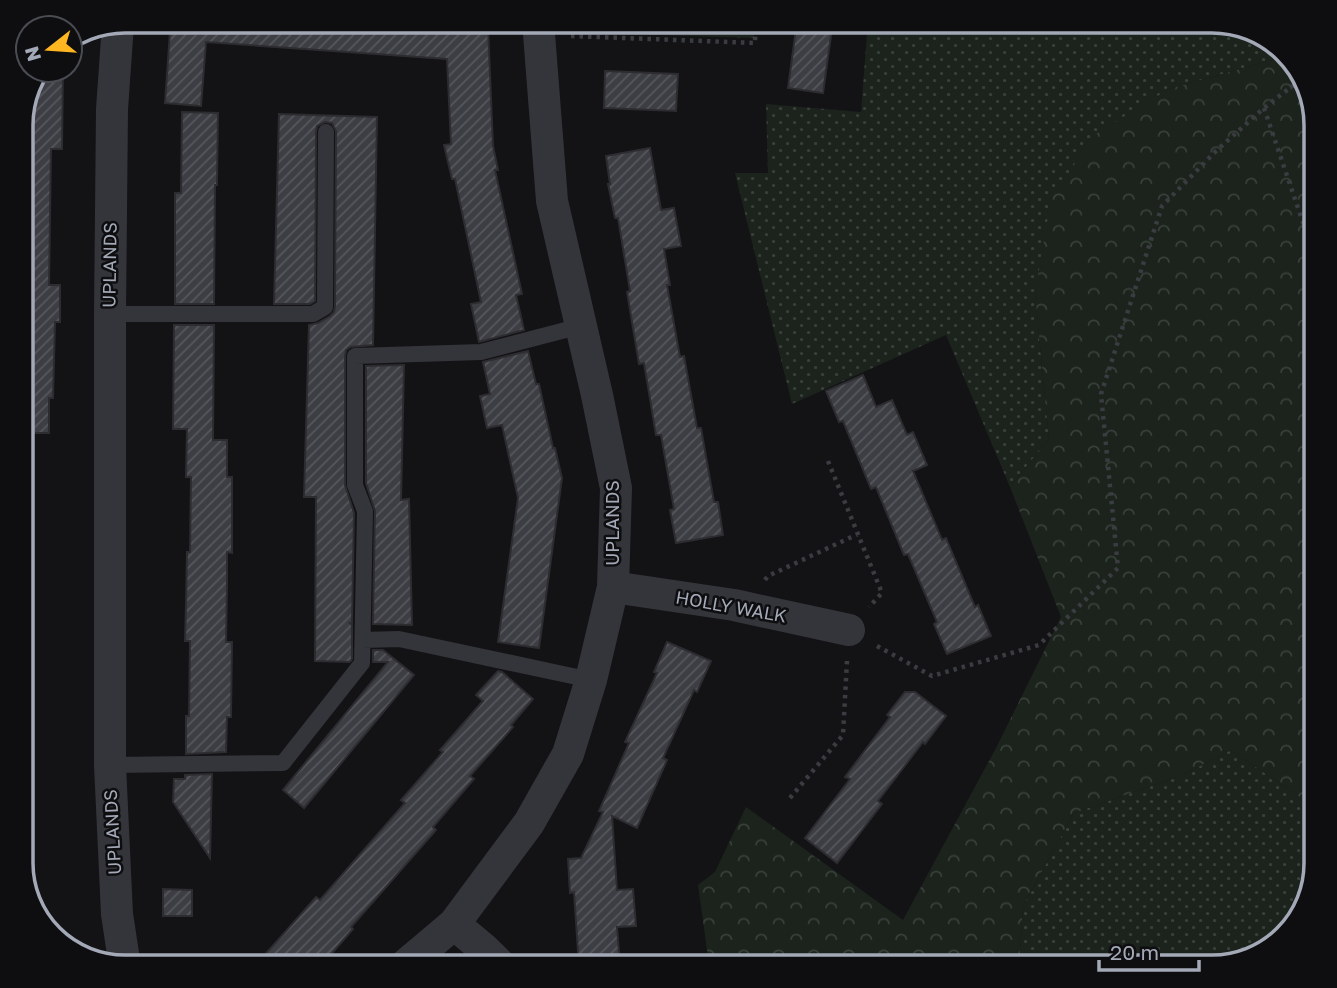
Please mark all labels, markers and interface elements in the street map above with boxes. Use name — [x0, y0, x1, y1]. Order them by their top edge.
north arrow — [14, 14, 84, 84]
text: N — [19, 44, 45, 64]
street label: UPLANDS — [97, 222, 121, 308]
street label: UPLANDS — [601, 480, 623, 566]
street label: HOLLY WALK — [674, 585, 788, 627]
street label: UPLANDS — [99, 789, 125, 875]
scale bar — [1099, 928, 1199, 972]
text: 20 m — [1110, 939, 1159, 965]

